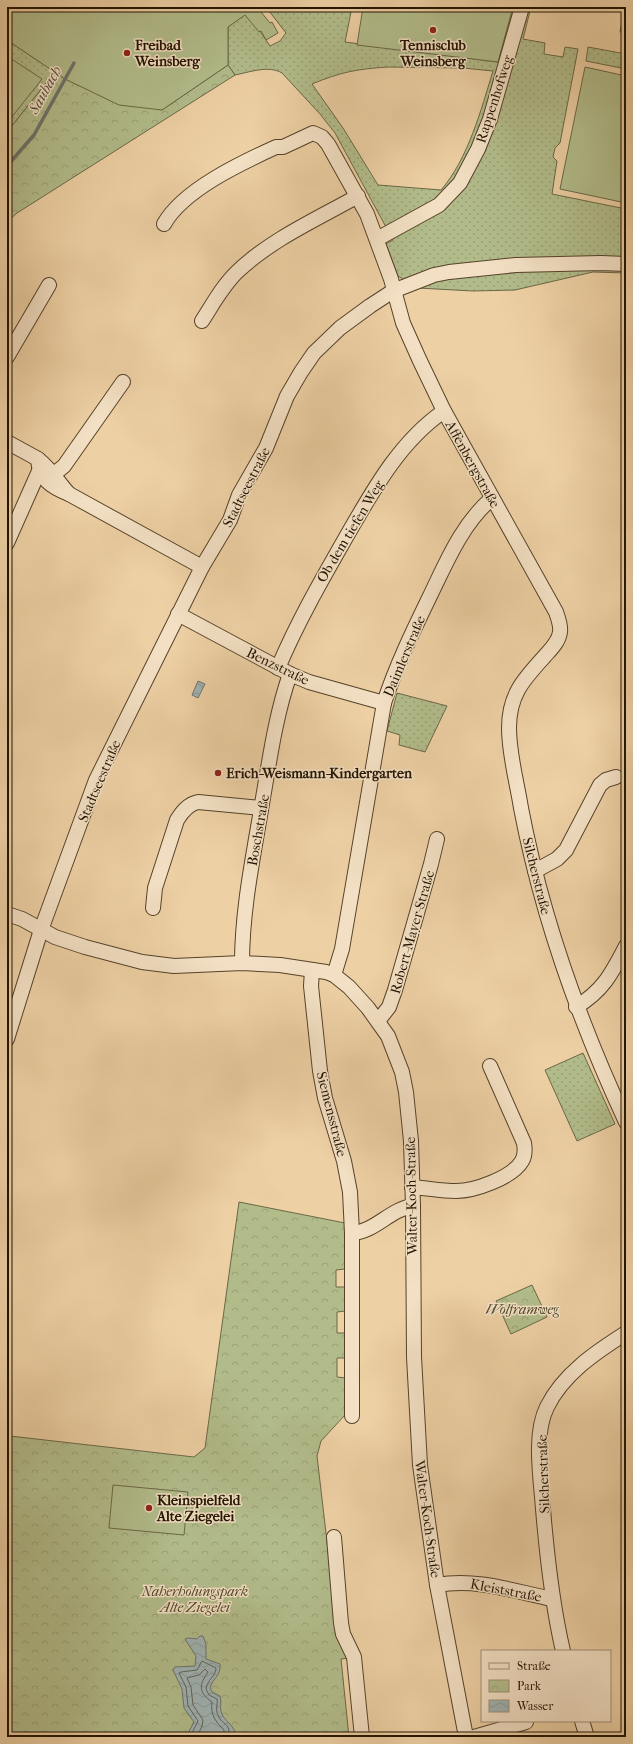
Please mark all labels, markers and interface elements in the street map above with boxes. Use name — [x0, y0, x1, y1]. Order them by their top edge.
marker: Tennisclub Weinsberg — [428, 25, 438, 35]
place label: Freibad Weinsberg — [134, 37, 200, 70]
place label: Tennisclub Weinsberg — [399, 37, 467, 70]
marker: Freibad Weinsberg — [122, 48, 132, 58]
street label: Rappenhofweg — [472, 53, 517, 145]
water label: Saubach — [24, 63, 66, 118]
street label: Affenbergstraße — [441, 417, 504, 511]
street label: Stadtseestraße — [219, 444, 274, 530]
street label: Ob dem tiefen Weg — [313, 477, 388, 585]
street label: Daimlerstraße — [380, 613, 429, 699]
street label: Benzstraße — [244, 644, 312, 689]
street label: Stadtseestraße — [75, 738, 124, 825]
place label: Erich-Weismann-Kindergarten — [226, 765, 413, 782]
marker: Erich-Weismann-Kindergarten — [213, 768, 223, 778]
street label: Boschstraße — [244, 793, 273, 867]
street label: Silcherstraße — [519, 836, 554, 917]
street label: Robert-Mayer-Straße — [387, 868, 438, 996]
street label: Siemensstraße — [313, 1070, 350, 1159]
street label: Walter-Koch-Straße — [402, 1137, 421, 1256]
park label: Wolframweg — [485, 1301, 559, 1318]
street label: Silcherstraße — [534, 1434, 553, 1514]
street label: Walter-Koch-Straße — [411, 1458, 444, 1579]
place label: Kleinspielfeld Alte Ziegelei — [156, 1492, 242, 1525]
marker: Kleinspielfeld Alte Ziegelei — [144, 1503, 154, 1513]
street label: Kleiststraße — [469, 1575, 543, 1606]
park label: Naherholungspark Alte Ziegelei — [141, 1583, 248, 1616]
legend — [481, 1650, 611, 1722]
text: Straße — [517, 1659, 551, 1673]
text: Park — [517, 1679, 542, 1693]
text: Wasser — [516, 1699, 554, 1713]

